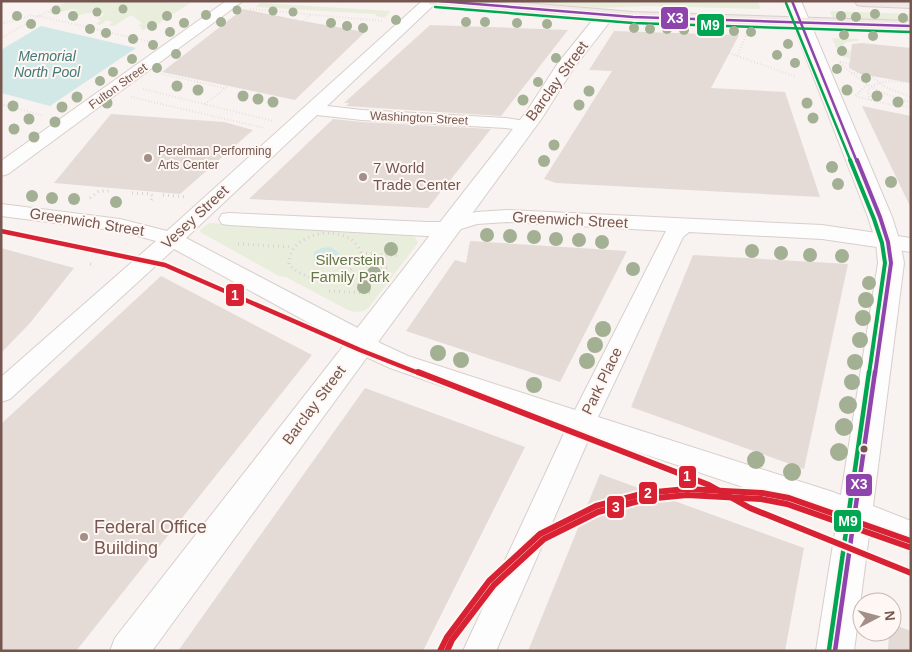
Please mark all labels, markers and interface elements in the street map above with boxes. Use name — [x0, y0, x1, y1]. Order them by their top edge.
line badge: X3 — [660, 6, 689, 30]
text: X3 — [666, 10, 684, 26]
line badge: M9 — [696, 13, 725, 37]
text: M9 — [700, 17, 720, 33]
street label: Barclay Street — [522, 37, 592, 124]
water label: Memorial North Pool — [14, 48, 81, 80]
street label: Fulton Street — [86, 60, 150, 112]
street label: Washington Street — [370, 108, 469, 128]
place label: Perelman Performing Arts Center — [158, 144, 271, 172]
marker: Perelman Performing Arts Center — [142, 152, 154, 164]
place label: 7 World Trade Center — [373, 159, 461, 193]
marker: 7 World Trade Center — [357, 171, 369, 183]
street label: Vesey Street — [158, 181, 232, 252]
street label: Greenwich Street — [29, 204, 146, 239]
street label: Greenwich Street — [512, 208, 629, 231]
park label: Silverstein Family Park — [310, 251, 390, 285]
line badge: 1 — [225, 283, 245, 307]
text: 1 — [231, 287, 239, 303]
street label: Park Place — [578, 344, 625, 417]
street label: Barclay Street — [278, 361, 349, 447]
unlabelled marker — [859, 444, 869, 454]
line badge: 1 — [678, 465, 697, 489]
text: 1 — [683, 468, 691, 484]
line badge: X3 — [845, 473, 873, 497]
text: X3 — [850, 476, 868, 492]
line badge: 2 — [638, 481, 658, 505]
text: 2 — [644, 485, 652, 501]
line badge: 3 — [606, 495, 625, 519]
text: 3 — [612, 499, 620, 515]
line badge: M9 — [833, 509, 862, 533]
text: M9 — [838, 513, 858, 529]
place label: Federal Office Building — [94, 517, 207, 558]
marker: Federal Office Building — [78, 531, 90, 543]
north arrow — [852, 592, 902, 642]
text: N — [881, 610, 898, 622]

